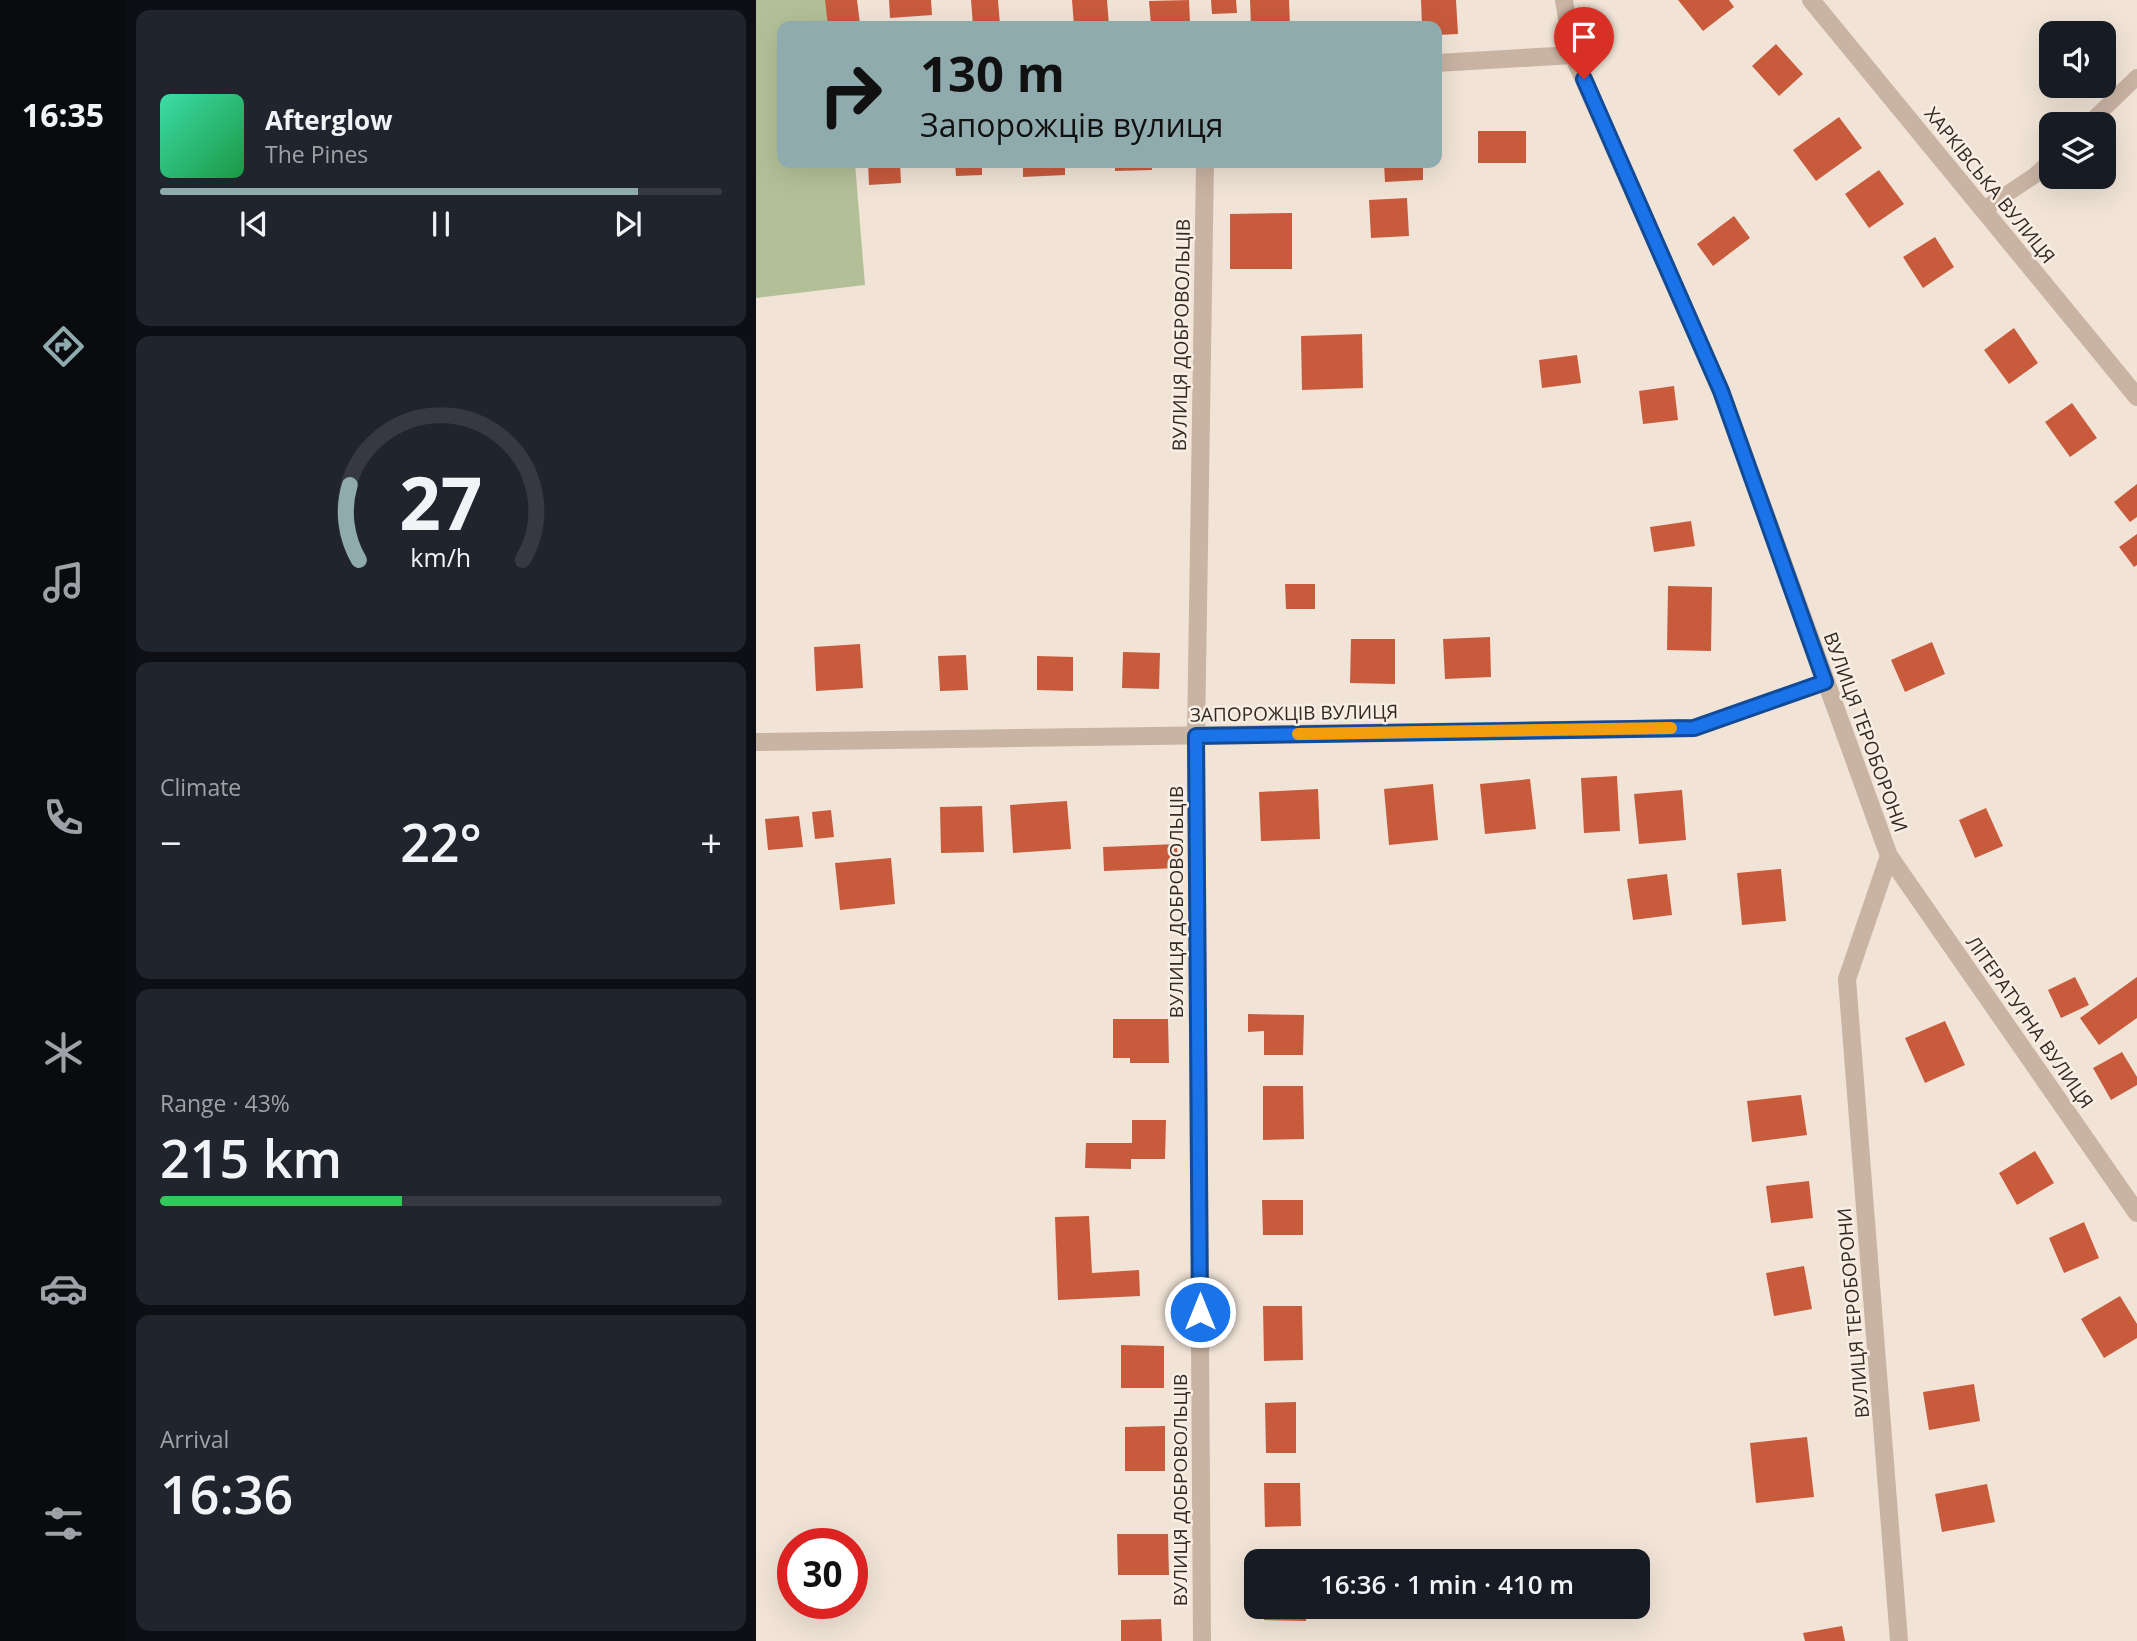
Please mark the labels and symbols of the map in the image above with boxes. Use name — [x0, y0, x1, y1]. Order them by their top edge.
pin — [1554, 7, 1614, 79]
street label: ХАРКІВСЬКА ВУЛИЦЯ — [1919, 101, 2061, 269]
street label: ВУЛИЦЯ ДОБРОВОЛЬЦІВ — [1166, 219, 1196, 451]
street label: ВУЛИЦЯ ТЕРОБОРОНИ — [1818, 628, 1914, 836]
street label: ЗАПОРОЖЦІВ ВУЛИЦЯ — [1190, 698, 1398, 728]
street label: ВУЛИЦЯ ДОБРОВОЛЬЦІВ — [1163, 786, 1189, 1018]
street label: ЛІТЕРАТУРНА ВУЛИЦЯ — [1960, 930, 2100, 1114]
street label: ВУЛИЦЯ ТЕРОБОРОНИ — [1831, 1207, 1875, 1419]
position arrow — [1163, 1275, 1237, 1349]
street label: ВУЛИЦЯ ДОБРОВОЛЬЦІВ — [1167, 1374, 1193, 1606]
speed limit sign: 30 — [777, 1528, 868, 1619]

